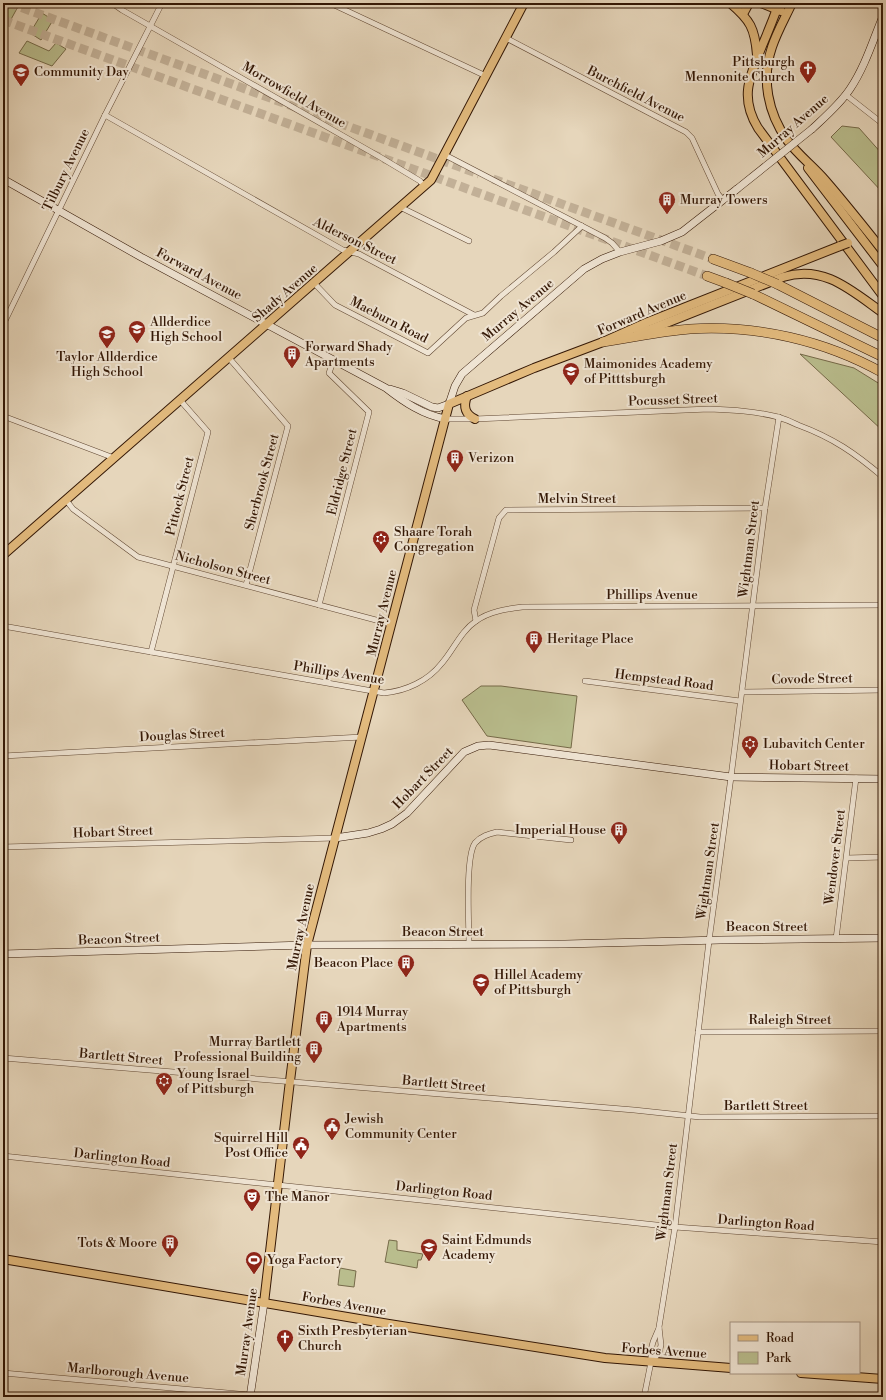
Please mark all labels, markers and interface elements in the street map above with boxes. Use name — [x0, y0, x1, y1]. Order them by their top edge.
place label: Pittsburgh Mennonite Church — [685, 54, 795, 85]
street label: Morrowfield Avenue — [239, 59, 349, 132]
church icon: Pittsburgh Mennonite Church — [798, 59, 818, 84]
school or university icon: Community Day — [11, 62, 31, 87]
street label: Burchfield Avenue — [584, 62, 688, 126]
place label: Community Day — [34, 64, 129, 80]
street label: Murray Avenue — [754, 91, 832, 161]
street label: Tilbury Avenue — [39, 126, 93, 214]
building icon: Murray Towers — [657, 190, 677, 215]
place label: Murray Towers — [680, 192, 768, 208]
street label: Alderson Street — [310, 213, 400, 268]
street label: Forward Avenue — [153, 245, 245, 304]
street label: Shady Avenue — [249, 260, 321, 326]
street label: Murray Avenue — [479, 275, 557, 345]
street label: Forward Avenue — [595, 287, 689, 339]
street label: Maeburn Road — [347, 293, 431, 347]
place label: Allderdice High School — [149, 314, 222, 345]
school or university icon: Allderdice High School — [127, 319, 147, 344]
school or university icon: Taylor Allderdice High School — [97, 324, 117, 349]
place label: Forward Shady Apartments — [304, 339, 394, 370]
building icon: Forward Shady Apartments — [282, 344, 302, 369]
place label: Taylor Allderdice High School — [56, 349, 158, 380]
place label: Maimonides Academy of Pitttsburgh — [584, 356, 713, 387]
school or university icon: Maimonides Academy of Pitttsburgh — [561, 361, 581, 386]
street label: Pocusset Street — [628, 390, 719, 410]
street label: Eldridge Street — [323, 427, 361, 517]
street label: Sherbrook Street — [241, 431, 283, 532]
building icon: Verizon — [445, 448, 465, 473]
place label: Verizon — [467, 450, 514, 466]
street label: Pittock Street — [162, 455, 198, 537]
street label: Melvin Street — [538, 491, 617, 507]
street label: Wightman Street — [735, 499, 763, 600]
place label: Shaare Torah Congregation — [394, 524, 475, 555]
synagogue icon: Shaare Torah Congregation — [371, 529, 391, 554]
street label: Nicholson Street — [174, 548, 273, 589]
street label: Murray Avenue — [364, 568, 401, 658]
street label: Phillips Avenue — [606, 587, 698, 603]
building icon: Heritage Place — [524, 629, 544, 654]
place label: Heritage Place — [547, 631, 634, 647]
street label: Phillips Avenue — [292, 658, 386, 688]
street label: Hempstead Road — [614, 666, 715, 694]
street label: Covode Street — [771, 670, 853, 688]
street label: Douglas Street — [139, 725, 226, 745]
synagogue icon: Lubavitch Center — [740, 734, 760, 759]
place label: Lubavitch Center — [763, 736, 865, 752]
street label: Hobart Street — [389, 743, 457, 812]
street label: Hobart Street — [769, 757, 850, 775]
street label: Wendover Street — [821, 808, 849, 907]
building icon: Imperial House — [609, 820, 629, 845]
street label: Wightman Street — [693, 821, 723, 922]
place label: Imperial House — [515, 822, 606, 838]
street label: Hobart Street — [73, 823, 154, 841]
street label: Murray Avenue — [284, 882, 318, 972]
street label: Beacon Street — [725, 919, 808, 935]
street label: Beacon Street — [401, 924, 484, 940]
street label: Beacon Street — [77, 930, 161, 948]
building icon: Beacon Place — [396, 953, 416, 978]
place label: Beacon Place — [313, 955, 393, 971]
place label: Hillel Academy of Pittsburgh — [494, 967, 583, 998]
school or university icon: Hillel Academy of Pittsburgh — [471, 972, 491, 997]
place label: 1914 Murray Apartments — [336, 1004, 409, 1035]
building icon: 1914 Murray Apartments — [314, 1009, 334, 1034]
street label: Raleigh Street — [748, 1012, 832, 1028]
place label: Murray Bartlett Professional Building — [174, 1034, 301, 1065]
building icon: Murray Bartlett Professional Building — [304, 1039, 324, 1064]
street label: Bartlett Street — [77, 1045, 164, 1069]
place label: Young Israel of Pittsburgh — [176, 1066, 254, 1097]
synagogue icon: Young Israel of Pittsburgh — [154, 1071, 174, 1096]
street label: Bartlett Street — [400, 1072, 487, 1096]
street label: Bartlett Street — [723, 1098, 808, 1114]
place label: Jewish Community Center — [344, 1111, 457, 1142]
public building icon: Jewish Community Center — [322, 1116, 342, 1141]
place label: Squirrel Hill Post Office — [214, 1130, 288, 1161]
public building icon: Squirrel Hill Post Office — [291, 1135, 311, 1160]
street label: Wightman Street — [653, 1142, 681, 1243]
street label: Darlington Road — [73, 1145, 172, 1171]
street label: Darlington Road — [395, 1178, 494, 1204]
theatre icon: The Manor — [242, 1187, 262, 1212]
place label: The Manor — [265, 1189, 330, 1205]
street label: Darlington Road — [717, 1212, 816, 1234]
place label: Saint Edmunds Academy — [441, 1232, 532, 1263]
building icon: Tots & Moore — [160, 1233, 180, 1258]
place label: Tots & Moore — [78, 1235, 157, 1251]
school or university icon: Saint Edmunds Academy — [419, 1237, 439, 1262]
sports icon: Yoga Factory — [244, 1250, 264, 1275]
place label: Yoga Factory — [266, 1252, 344, 1268]
street label: Murray Avenue — [233, 1287, 261, 1377]
street label: Forbes Avenue — [300, 1289, 388, 1319]
legend — [730, 1322, 860, 1374]
place label: Sixth Presbyterian Church — [298, 1323, 408, 1354]
church icon: Sixth Presbyterian Church — [275, 1328, 295, 1353]
text: Road — [766, 1331, 794, 1346]
street label: Forbes Avenue — [621, 1340, 708, 1362]
text: Park — [766, 1351, 792, 1366]
street label: Marlborough Avenue — [66, 1360, 190, 1386]

